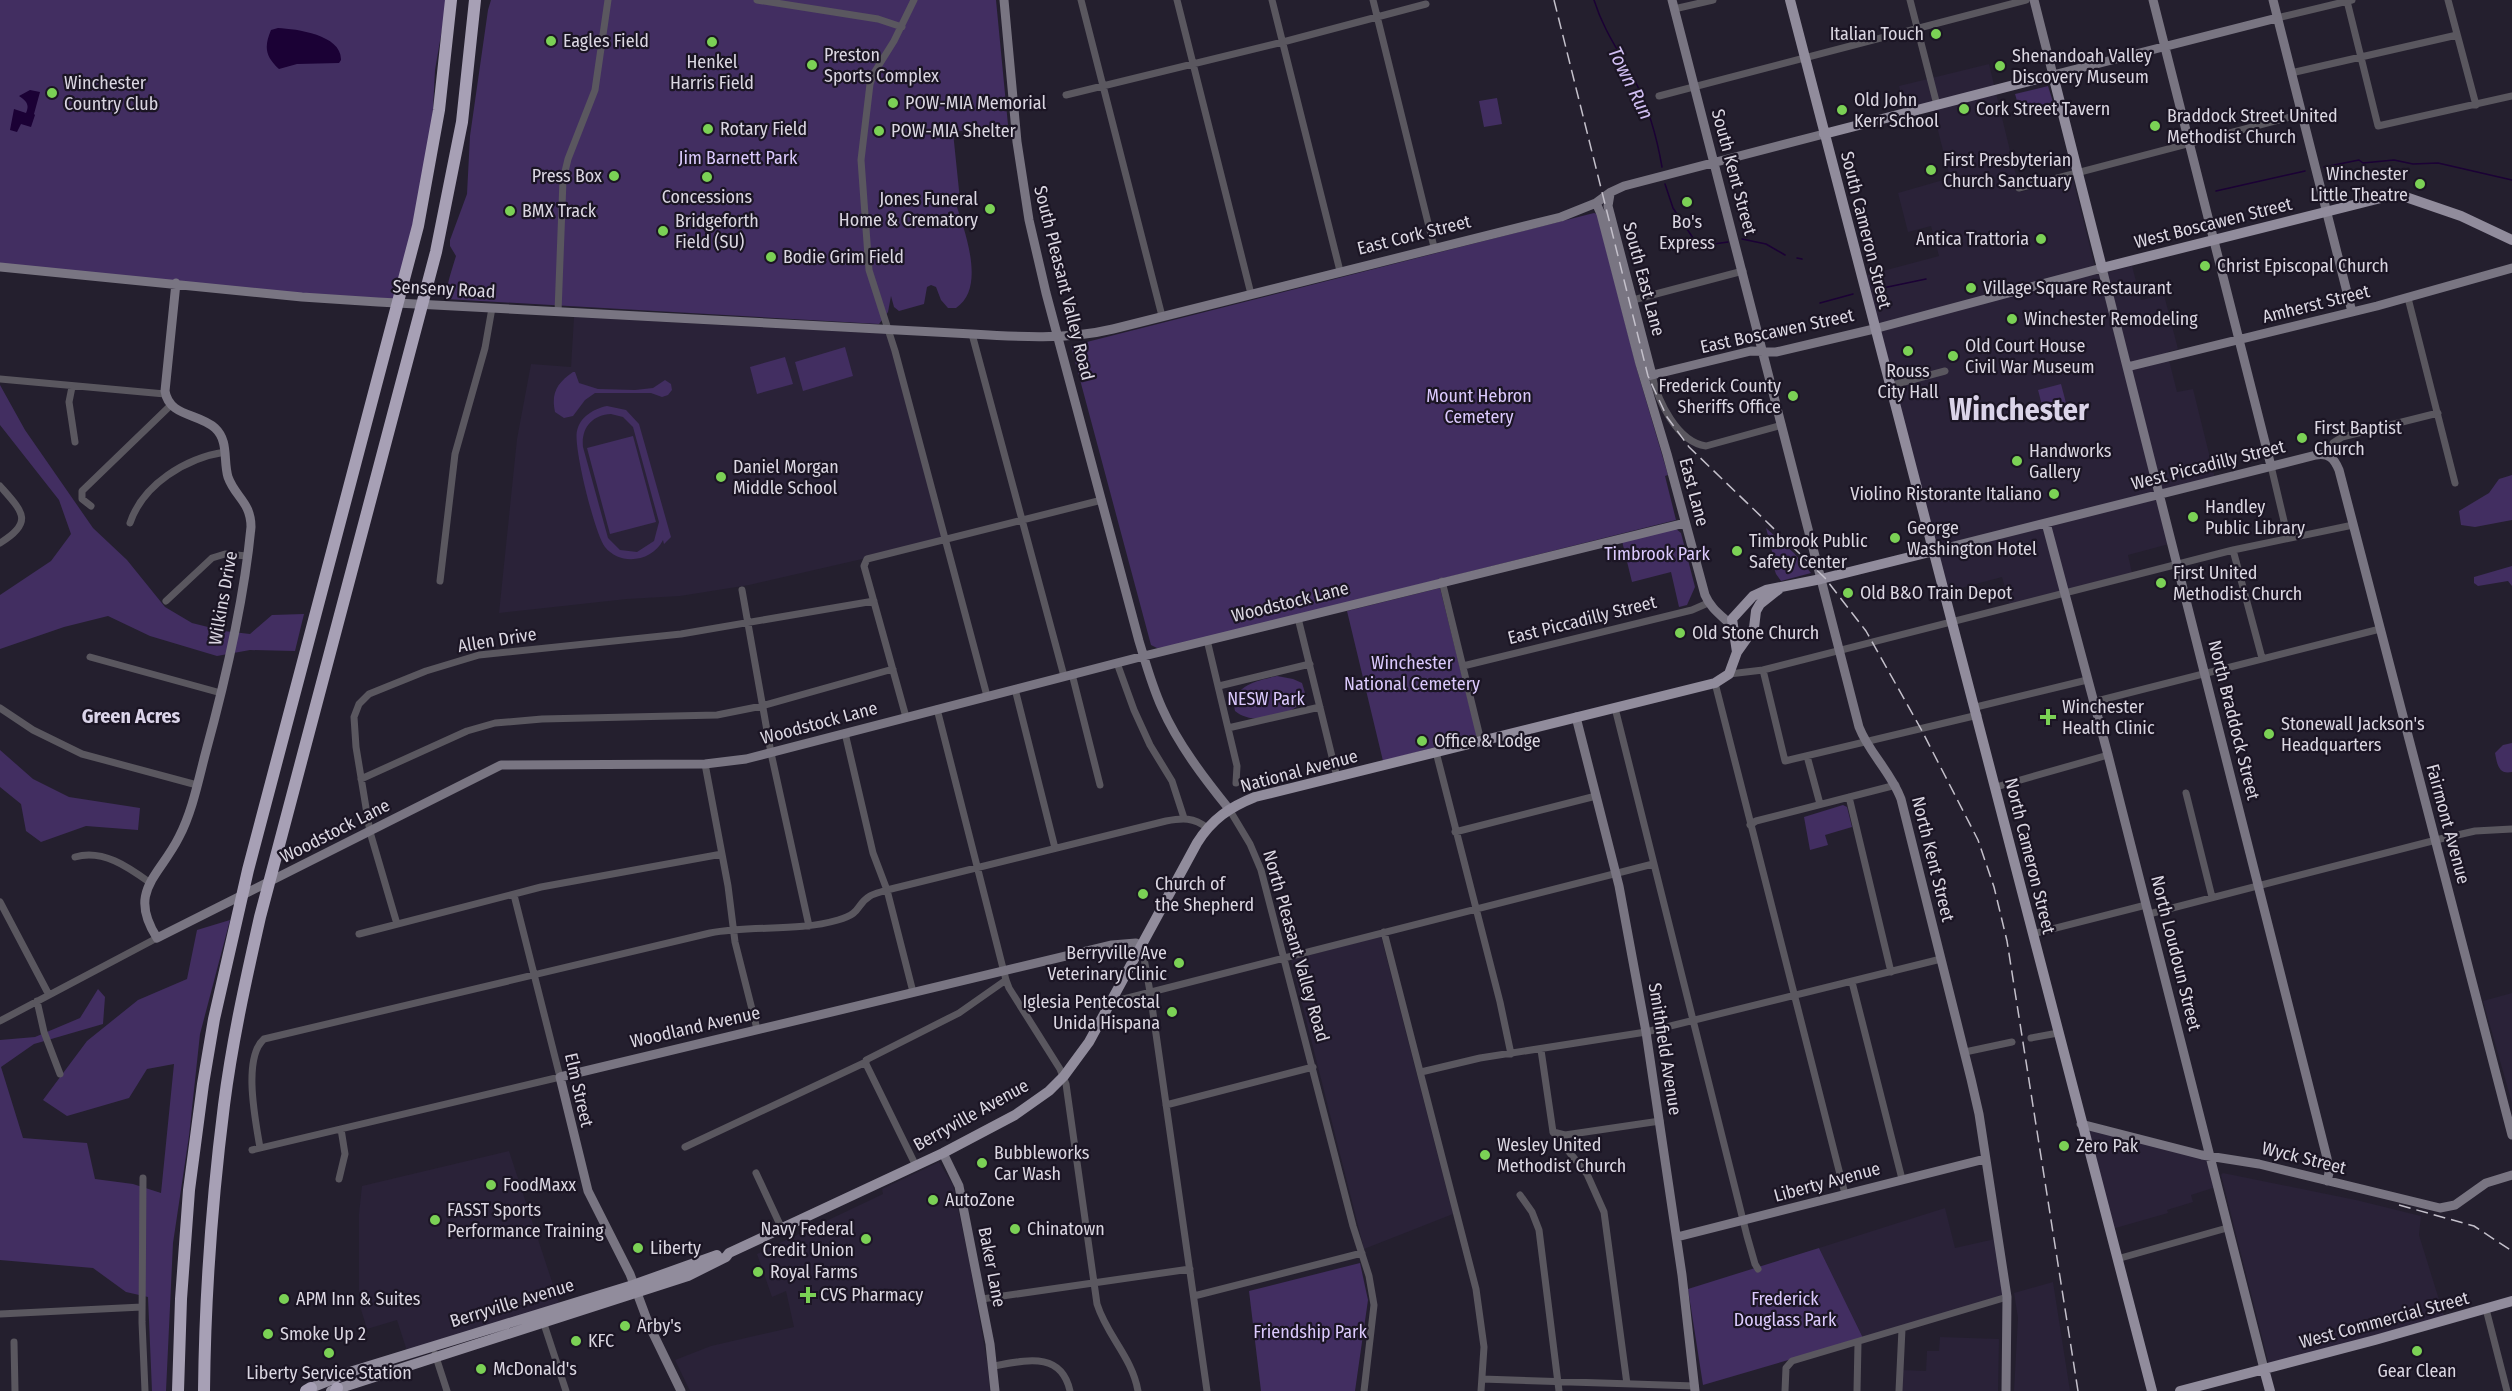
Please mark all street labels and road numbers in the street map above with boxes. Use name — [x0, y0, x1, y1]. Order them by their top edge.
street label: South Kent Street — [1707, 107, 1761, 237]
street label: South Cameron Street — [1836, 149, 1896, 311]
street label: South Pleasant Valley Road — [1029, 183, 1099, 383]
street label: West Boscawen Street — [2132, 193, 2294, 253]
street label: East Cork Street — [1355, 210, 1473, 260]
street label: South East Lane — [1618, 220, 1670, 339]
street label: Senseny Road — [392, 275, 496, 303]
street label: Amherst Street — [2260, 280, 2372, 328]
street label: East Boscawen Street — [1698, 304, 1856, 358]
street label: West Piccadilly Street — [2129, 435, 2287, 495]
street label: East Lane — [1674, 455, 1714, 529]
street label: Wilkins Drive — [204, 549, 242, 647]
street label: Woodstock Lane — [1229, 577, 1351, 627]
street label: East Piccadilly Street — [1505, 591, 1659, 649]
street label: Allen Drive — [456, 623, 538, 657]
street label: North Braddock Street — [2203, 638, 2265, 802]
street label: Woodstock Lane — [758, 697, 880, 749]
street label: National Avenue — [1238, 745, 1360, 797]
street label: Fairmont Avenue — [2421, 762, 2475, 887]
street label: North Cameron Street — [2000, 776, 2060, 936]
street label: Woodstock Lane — [277, 794, 394, 868]
street label: North Kent Street — [1907, 794, 1959, 924]
street label: North Pleasant Valley Road — [1258, 848, 1334, 1044]
street label: North Loudoun Street — [2146, 873, 2206, 1033]
street label: Smithfield Avenue — [1644, 981, 1686, 1117]
street label: Woodland Avenue — [628, 1001, 762, 1053]
street label: Elm Street — [560, 1051, 598, 1129]
street label: Berryville Avenue — [909, 1074, 1033, 1156]
street label: Wyck Street — [2260, 1137, 2349, 1179]
street label: Liberty Avenue — [1771, 1157, 1883, 1207]
street label: Baker Lane — [973, 1225, 1011, 1309]
street label: Berryville Avenue — [447, 1274, 577, 1332]
street label: West Commercial Street — [2297, 1287, 2471, 1353]

